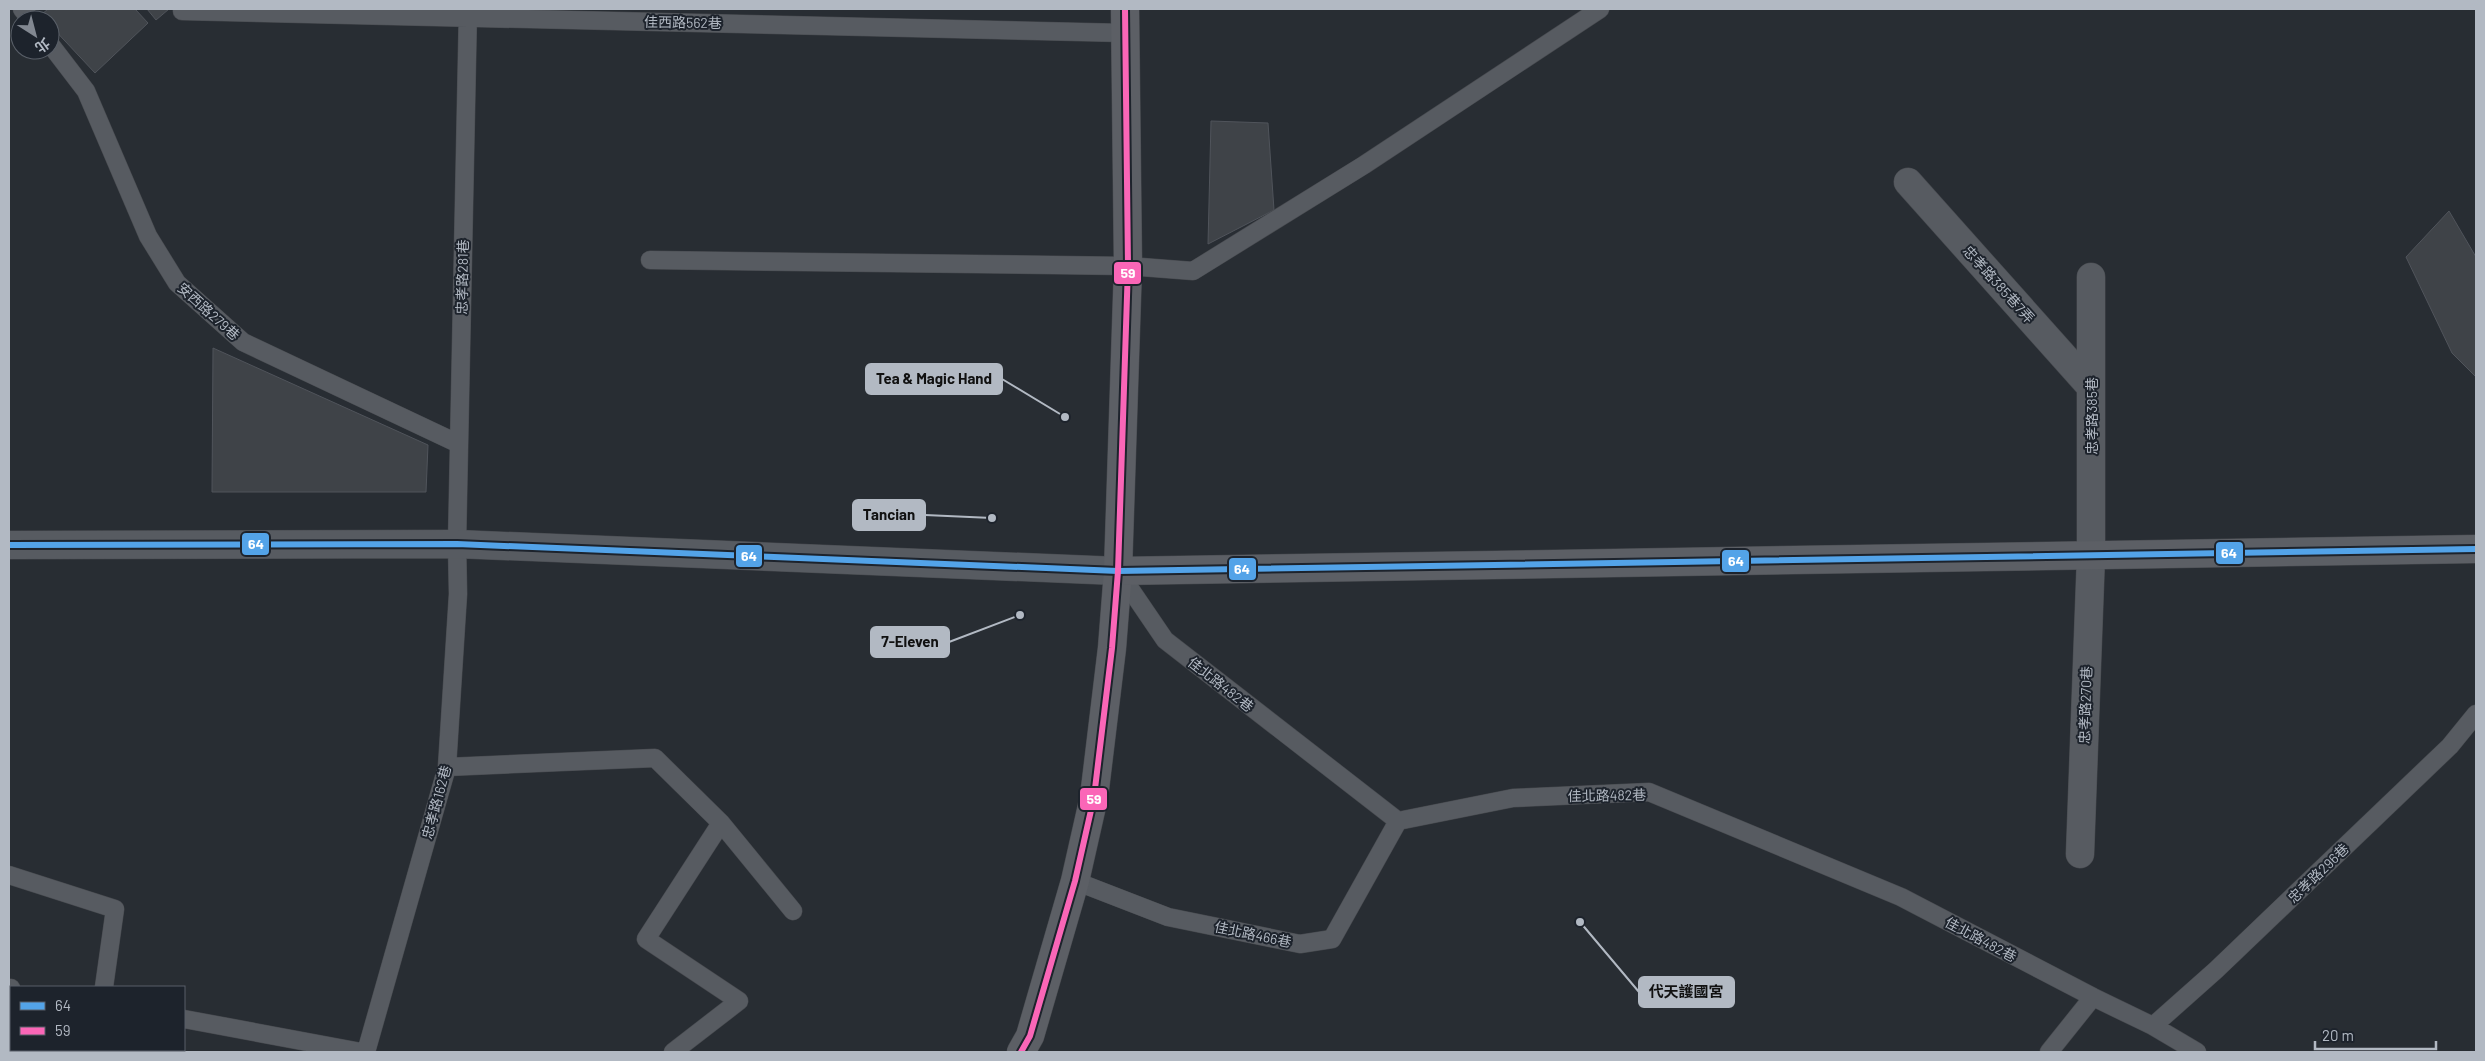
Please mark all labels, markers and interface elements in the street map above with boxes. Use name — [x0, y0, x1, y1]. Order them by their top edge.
north arrow — [10, 10, 60, 60]
street label: 佳西路562巷 — [644, 13, 722, 31]
text: 北 — [32, 35, 54, 57]
street label: 忠孝路281巷 — [453, 239, 471, 315]
street label: 忠孝路385巷7弄 — [1960, 242, 2038, 326]
line badge: 59 — [1113, 261, 1142, 285]
text: 59 — [1121, 264, 1135, 281]
street label: 安西路279巷 — [175, 279, 243, 343]
callout: Tea & Magic Hand — [866, 364, 1002, 394]
text: Tea & Magic Hand — [876, 369, 992, 387]
street label: 忠孝路385巷 — [2083, 377, 2100, 455]
callout: Tancian — [853, 500, 925, 530]
text: Tancian — [863, 505, 915, 523]
line badge: 64 — [241, 532, 270, 556]
text: 64 — [248, 535, 264, 552]
line badge: 64 — [2215, 541, 2244, 565]
line badge: 64 — [735, 544, 763, 568]
text: 64 — [2221, 544, 2237, 561]
text: 64 — [741, 547, 757, 564]
line badge: 64 — [1721, 549, 1750, 573]
text: 64 — [1728, 552, 1744, 569]
line badge: 64 — [1228, 557, 1257, 581]
text: 64 — [1234, 560, 1250, 577]
callout: 7-Eleven — [871, 627, 949, 657]
text: 7-Eleven — [881, 632, 939, 650]
street label: 佳北路482巷 — [1185, 653, 1257, 715]
street label: 忠孝路270巷 — [2075, 666, 2095, 744]
street label: 忠孝路162巷 — [418, 763, 454, 841]
street label: 佳北路482巷 — [1568, 786, 1646, 804]
line badge: 59 — [1079, 787, 1108, 811]
text: 59 — [1087, 790, 1101, 807]
street label: 忠孝路296巷 — [2284, 840, 2352, 906]
street label: 佳北路482巷 — [1942, 913, 2020, 965]
street label: 佳北路466巷 — [1213, 918, 1293, 950]
callout: 代天護國宮 — [1639, 977, 1734, 1007]
text: 代天護國宮 — [1648, 982, 1724, 1000]
legend — [10, 986, 185, 1051]
text: 64 — [55, 996, 71, 1014]
scale bar — [2315, 1018, 2436, 1050]
text: 59 — [55, 1021, 71, 1039]
text: 20 m — [2322, 1026, 2354, 1044]

